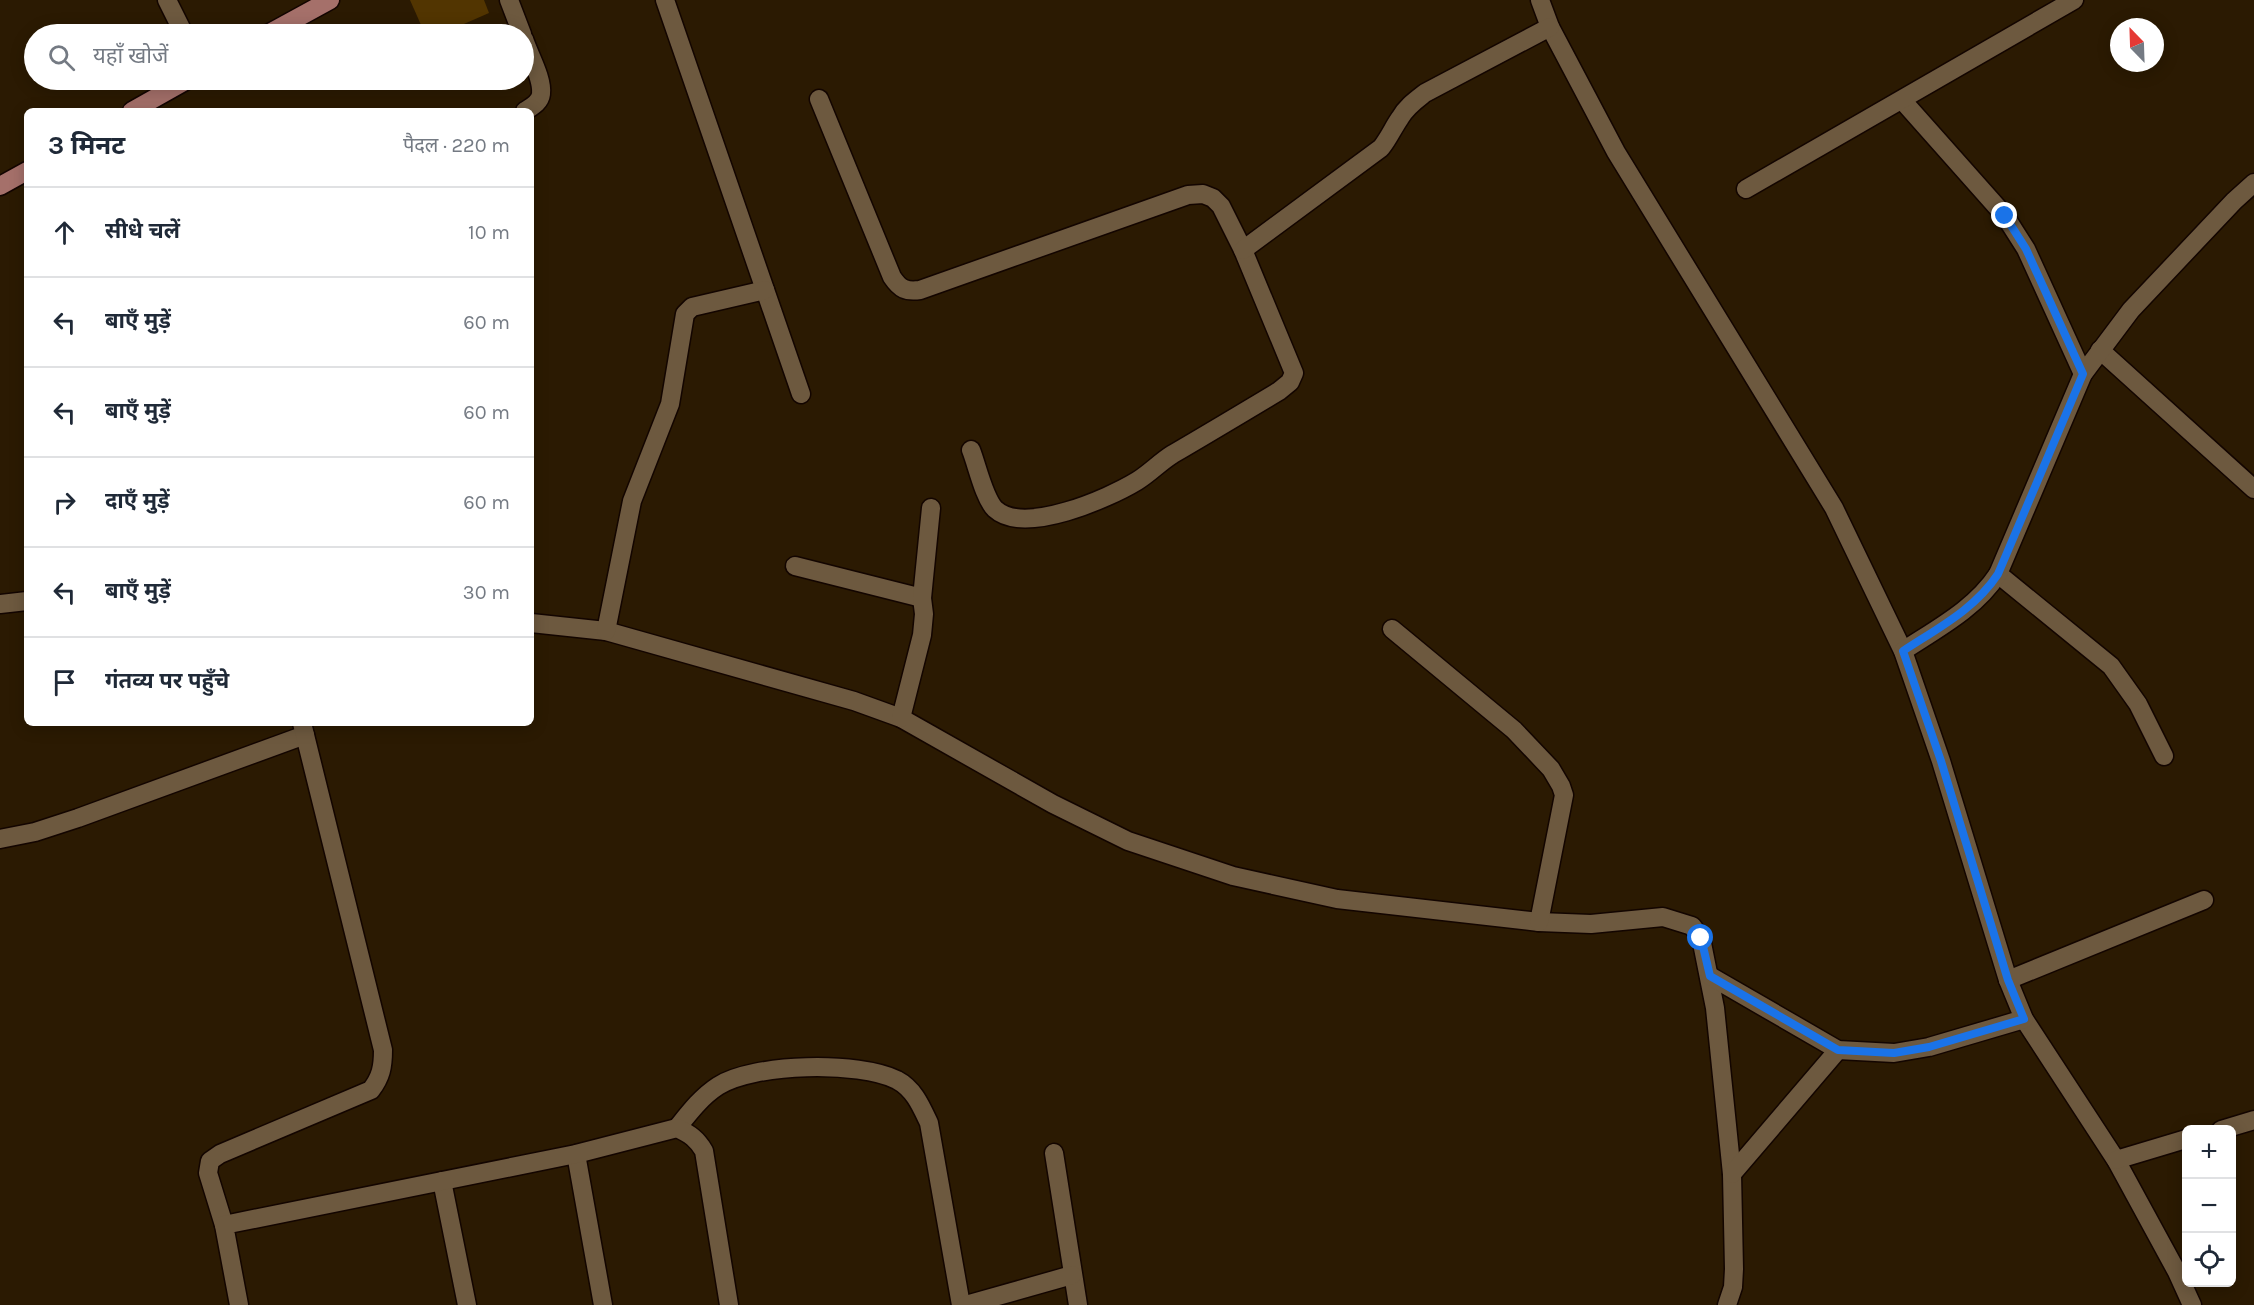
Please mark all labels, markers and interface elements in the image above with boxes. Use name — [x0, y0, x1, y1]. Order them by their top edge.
north arrow — [2110, 18, 2164, 72]
search box — [24, 24, 534, 90]
icon: search — [45, 41, 78, 74]
text: यहाँ खोजें — [93, 43, 168, 69]
text: 3 मिनट — [48, 130, 125, 161]
text: पैदल · 220 m — [403, 134, 510, 157]
route end — [1991, 202, 2017, 228]
icon: ahead — [48, 216, 81, 249]
text: सीधे चलें — [105, 218, 180, 244]
text: 10 m — [468, 221, 510, 244]
icon: left — [48, 306, 81, 339]
text: बाएँ मुड़ें — [105, 308, 171, 334]
text: 60 m — [463, 311, 510, 334]
icon: left — [48, 396, 81, 429]
text: बाएँ मुड़ें — [105, 398, 171, 424]
text: 60 m — [463, 401, 510, 424]
icon: right — [48, 486, 81, 519]
text: दाएँ मुड़ें — [105, 488, 170, 514]
text: 60 m — [463, 491, 510, 514]
icon: left — [48, 576, 81, 609]
text: बाएँ मुड़ें — [105, 578, 171, 604]
text: 30 m — [463, 581, 510, 604]
icon: arrive — [48, 666, 81, 699]
text: गंतव्य पर पहुँचे — [105, 668, 229, 694]
route start — [1687, 924, 1713, 950]
map controls — [2182, 1125, 2236, 1287]
button: + — [2182, 1125, 2236, 1179]
button: − — [2182, 1179, 2236, 1233]
button: locate — [2182, 1233, 2236, 1287]

